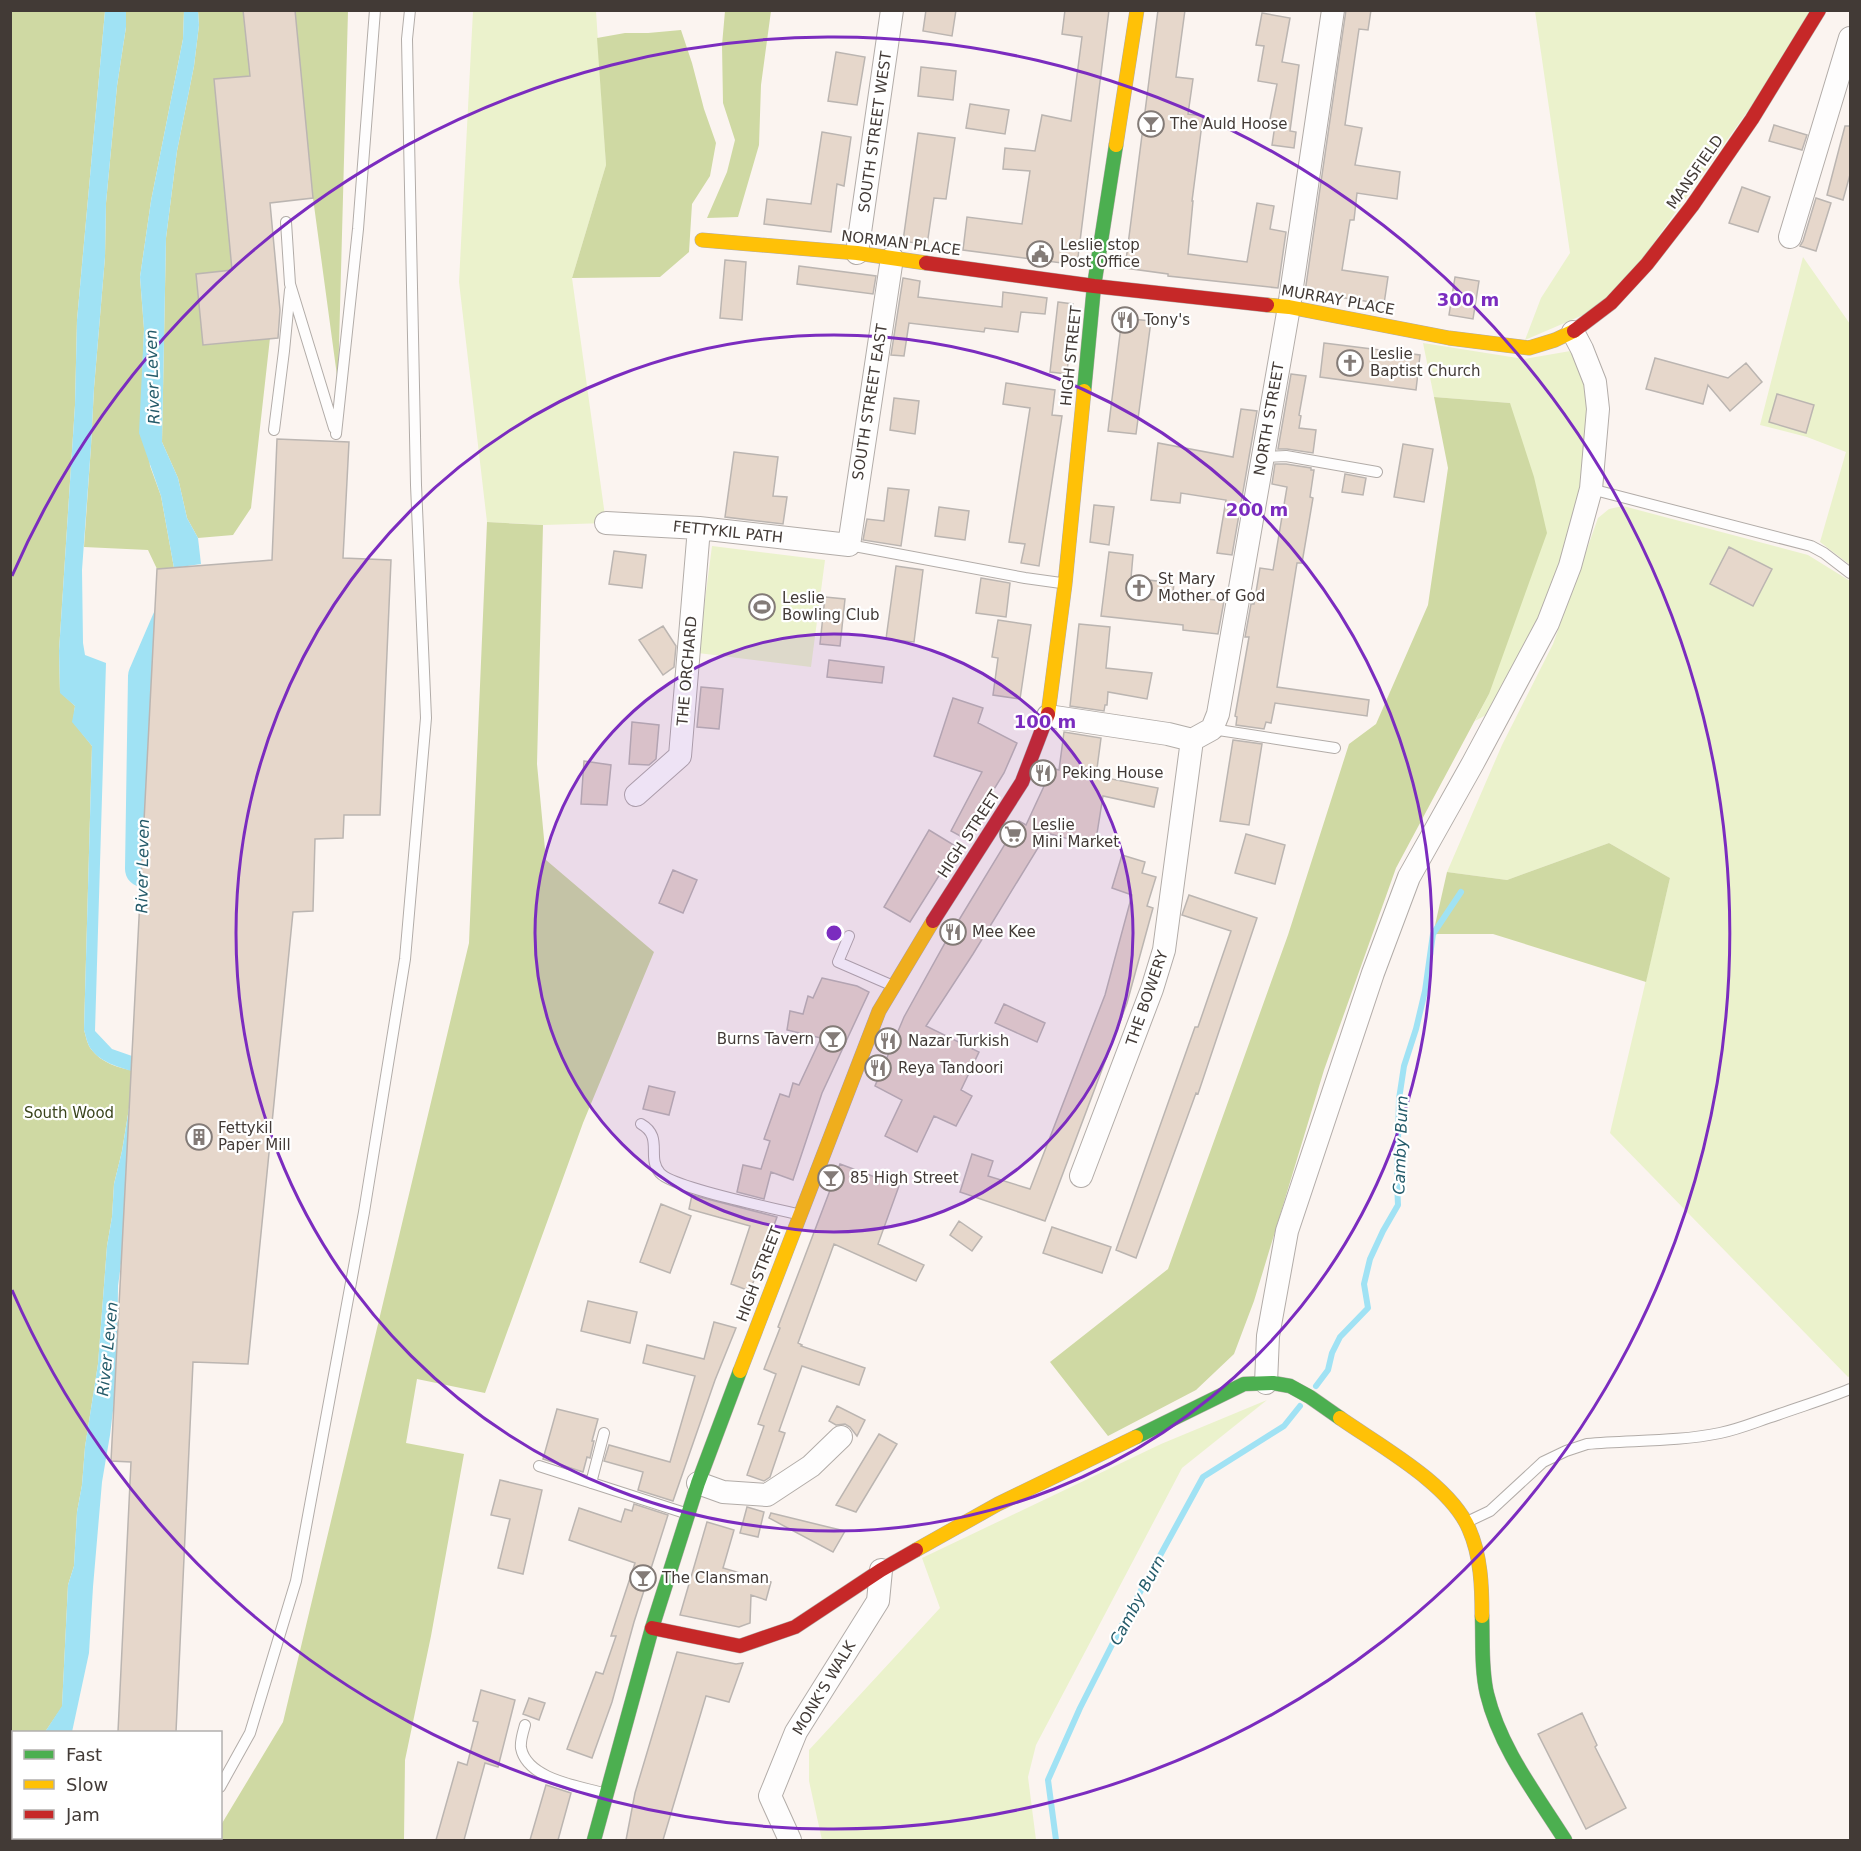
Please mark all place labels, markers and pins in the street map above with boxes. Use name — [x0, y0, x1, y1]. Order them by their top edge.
bar icon: The Auld Hoose — [1136, 109, 1166, 139]
place label: The Auld Hoose — [1169, 115, 1288, 133]
place label: Leslie stop Post Office — [1060, 236, 1140, 271]
public building icon: Leslie stop Post Office — [1025, 239, 1055, 269]
restaurant icon: Tony's — [1110, 305, 1140, 335]
place label: Tony's — [1143, 311, 1190, 329]
place label: Leslie Baptist Church — [1370, 345, 1481, 380]
church icon: Leslie Baptist Church — [1335, 348, 1365, 378]
place label: St Mary Mother of God — [1158, 570, 1265, 605]
church icon: St Mary Mother of God — [1124, 573, 1154, 603]
place label: Leslie Bowling Club — [782, 589, 880, 624]
sports icon: Leslie Bowling Club — [747, 592, 777, 622]
restaurant icon: Peking House — [1028, 758, 1058, 788]
place label: Peking House — [1062, 764, 1163, 782]
place label: Leslie Mini Market — [1032, 816, 1119, 851]
supermarket icon: Leslie Mini Market — [998, 819, 1028, 849]
restaurant icon: Mee Kee — [938, 917, 968, 947]
centre of rings — [824, 923, 844, 943]
place label: Mee Kee — [972, 923, 1036, 941]
bar icon: Burns Tavern — [818, 1024, 848, 1054]
restaurant icon: Nazar Turkish — [873, 1026, 903, 1056]
place label: Burns Tavern — [717, 1030, 814, 1048]
place label: Nazar Turkish — [908, 1032, 1009, 1050]
restaurant icon: Reya Tandoori — [863, 1053, 893, 1083]
place label: Reya Tandoori — [898, 1059, 1003, 1077]
place label: Fettykil Paper Mill — [218, 1119, 291, 1154]
building icon: Fettykil Paper Mill — [184, 1122, 214, 1152]
bar icon: 85 High Street — [816, 1163, 846, 1193]
place label: 85 High Street — [850, 1169, 959, 1187]
bar icon: The Clansman — [628, 1563, 658, 1593]
place label: The Clansman — [661, 1569, 769, 1587]

